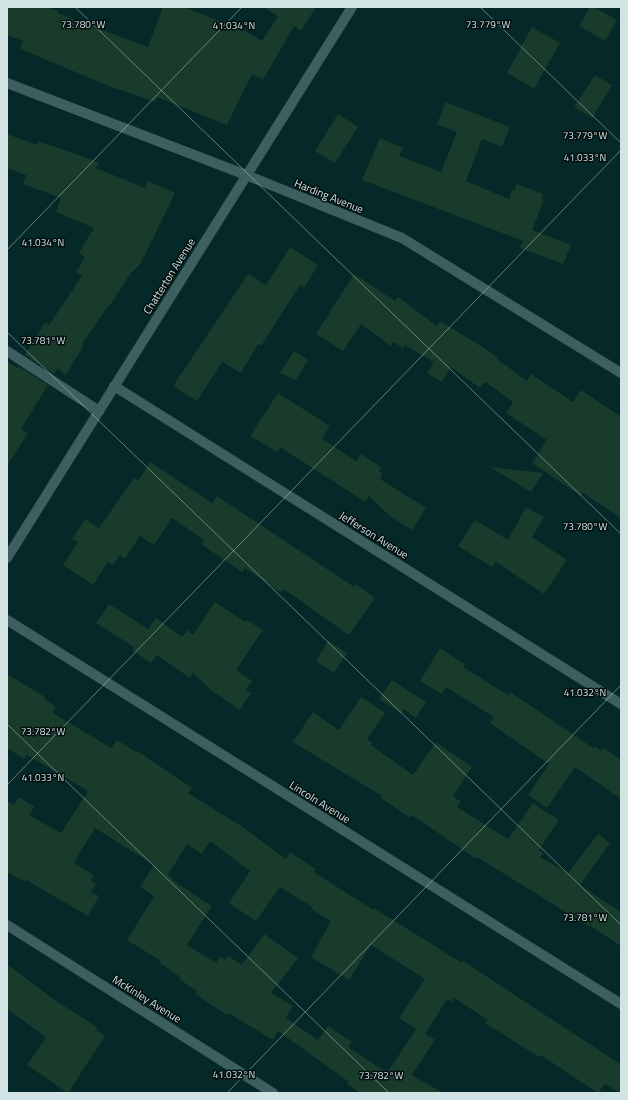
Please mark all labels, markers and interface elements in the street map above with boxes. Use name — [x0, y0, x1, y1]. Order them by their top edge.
text: 73.780°W — [61, 17, 105, 32]
text: 73.779°W — [466, 17, 510, 32]
text: 41.034°N — [213, 18, 255, 33]
text: 73.779°W — [563, 128, 607, 143]
text: 41.033°N — [564, 150, 606, 165]
street label: Harding Avenue — [292, 175, 366, 217]
text: 41.034°N — [22, 235, 64, 250]
street label: Chatterton Avenue — [139, 235, 199, 317]
text: 73.781°W — [21, 333, 65, 348]
street label: Jefferson Avenue — [336, 507, 412, 563]
text: 73.780°W — [563, 519, 607, 534]
text: 41.032°N — [564, 685, 606, 700]
text: 73.782°W — [21, 724, 65, 739]
text: 41.033°N — [22, 770, 64, 785]
street label: Lincoln Avenue — [286, 777, 354, 827]
text: 73.781°W — [563, 910, 607, 925]
street label: McKinley Avenue — [109, 971, 185, 1027]
text: 41.032°N — [213, 1067, 255, 1082]
text: 73.782°W — [359, 1068, 403, 1083]

